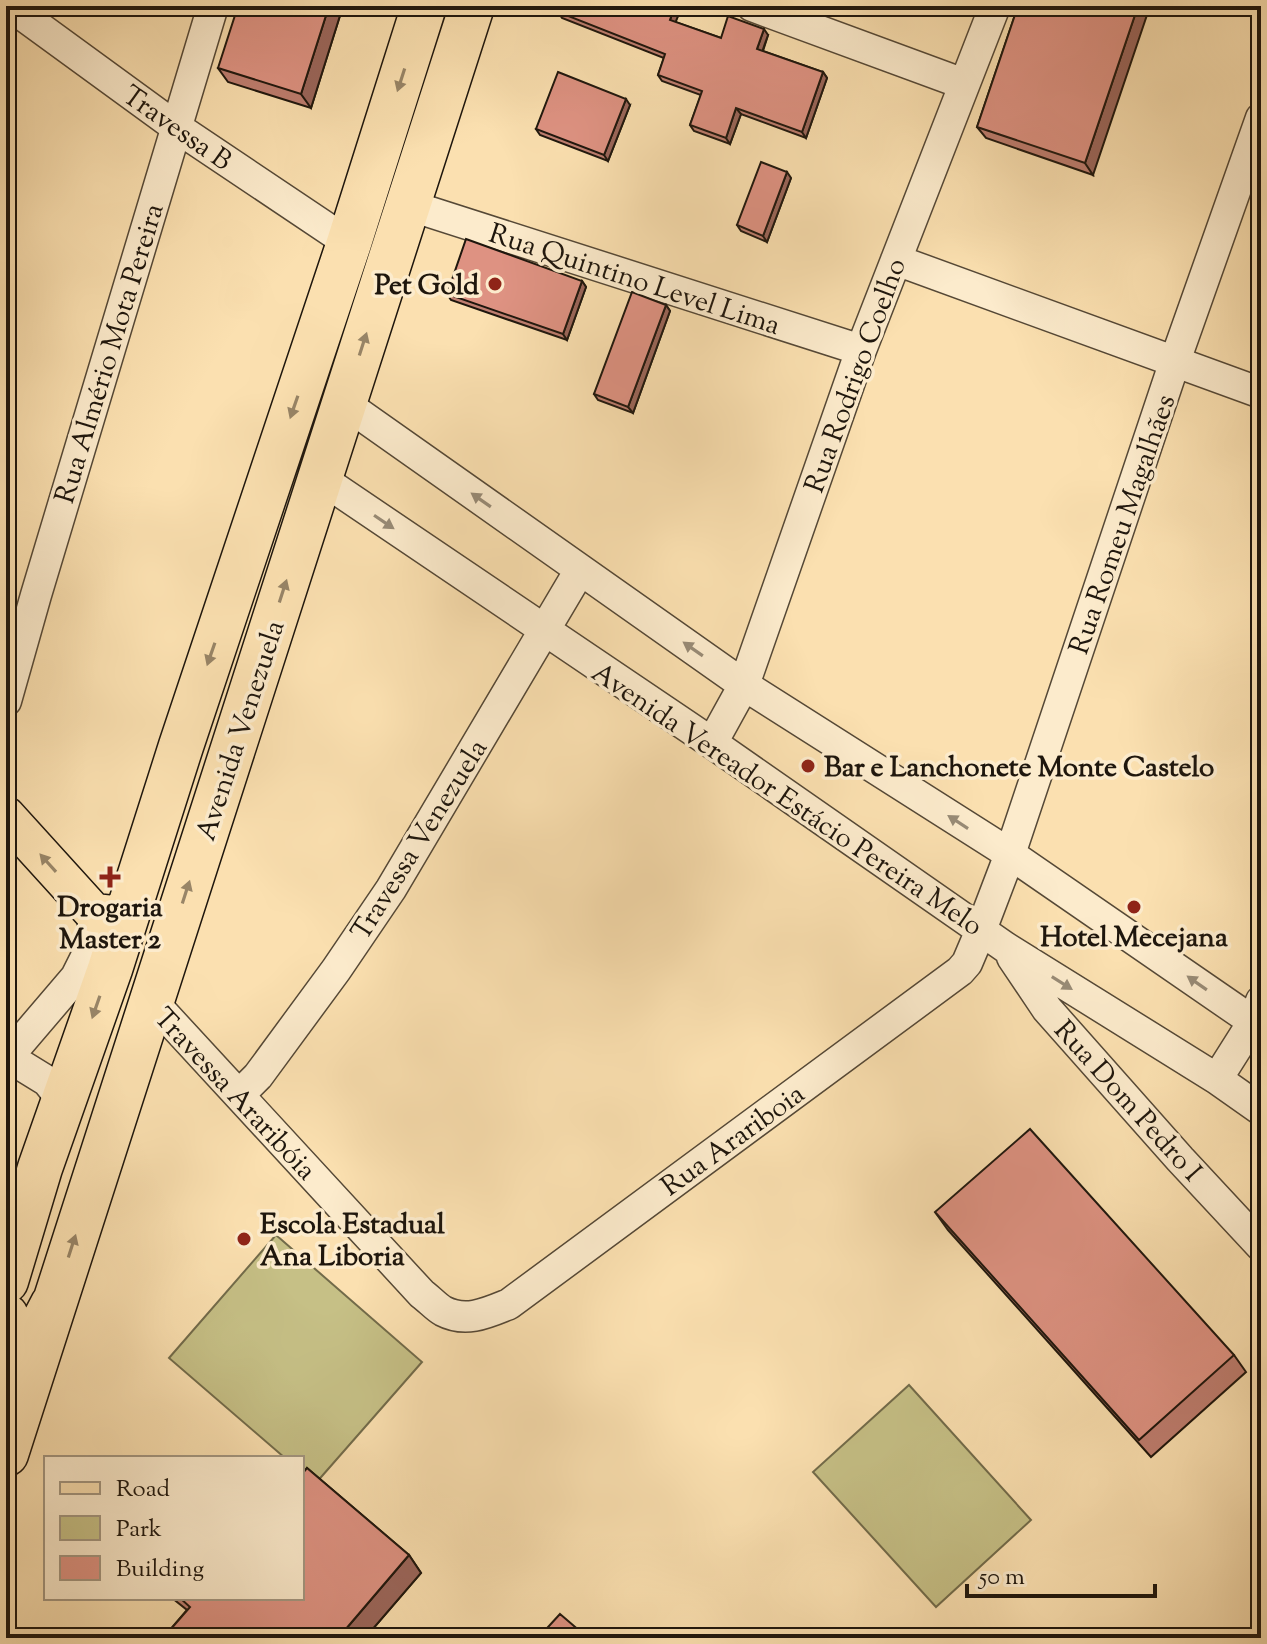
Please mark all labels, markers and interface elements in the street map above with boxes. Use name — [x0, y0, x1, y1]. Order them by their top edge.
one-way arrow — [394, 69, 406, 93]
street label: Travessa B — [113, 77, 239, 182]
street label: Rua Almério Mota Pereira — [46, 199, 176, 509]
street label: Rua Quintino Level Lima — [483, 215, 785, 347]
street label: Rua Rodrigo Coelho — [796, 253, 918, 499]
place label: Pet Gold — [375, 267, 479, 307]
marker: Pet Gold — [486, 275, 504, 293]
one-way arrow — [357, 331, 370, 355]
street label: Rua Romeu Magalhães — [1061, 390, 1187, 660]
one-way arrow — [287, 396, 299, 420]
one-way arrow — [470, 493, 491, 508]
one-way arrow — [374, 514, 395, 529]
one-way arrow — [277, 579, 290, 603]
street label: Avenida Venezuela — [187, 615, 296, 846]
one-way arrow — [205, 642, 217, 666]
one-way arrow — [683, 642, 704, 657]
street label: Avenida Vereador Estácio Pereira Melo — [583, 654, 990, 947]
street label: Travessa Venezuela — [342, 732, 499, 949]
place label: Bar e Lanchonete Monte Castelo — [824, 749, 1214, 789]
marker: Bar e Lanchonete Monte Castelo — [799, 757, 817, 775]
one-way arrow — [948, 814, 969, 829]
one-way arrow — [40, 853, 58, 872]
marker: Drogaria Master 2 — [101, 868, 119, 886]
one-way arrow — [180, 880, 193, 904]
place label: Drogaria Master 2 — [57, 889, 163, 961]
marker: Hotel Mecejana — [1125, 898, 1143, 916]
place label: Hotel Mecejana — [1040, 919, 1228, 959]
one-way arrow — [1051, 975, 1073, 989]
one-way arrow — [1186, 976, 1207, 991]
one-way arrow — [90, 996, 102, 1020]
street label: Travessa Araribóia — [143, 1000, 324, 1190]
street label: Rua Dom Pedro I — [1043, 1012, 1210, 1192]
street label: Rua Arariboia — [654, 1075, 814, 1207]
place label: Escola Estadual Ana Liboria — [260, 1206, 445, 1278]
marker: Escola Estadual Ana Liboria — [235, 1230, 253, 1248]
one-way arrow — [66, 1233, 78, 1257]
legend — [44, 1456, 304, 1600]
text: Road — [116, 1473, 170, 1507]
text: Park — [116, 1513, 162, 1547]
scale bar — [967, 1548, 1155, 1598]
text: Building — [116, 1553, 205, 1587]
text: 50 m — [977, 1561, 1025, 1595]

